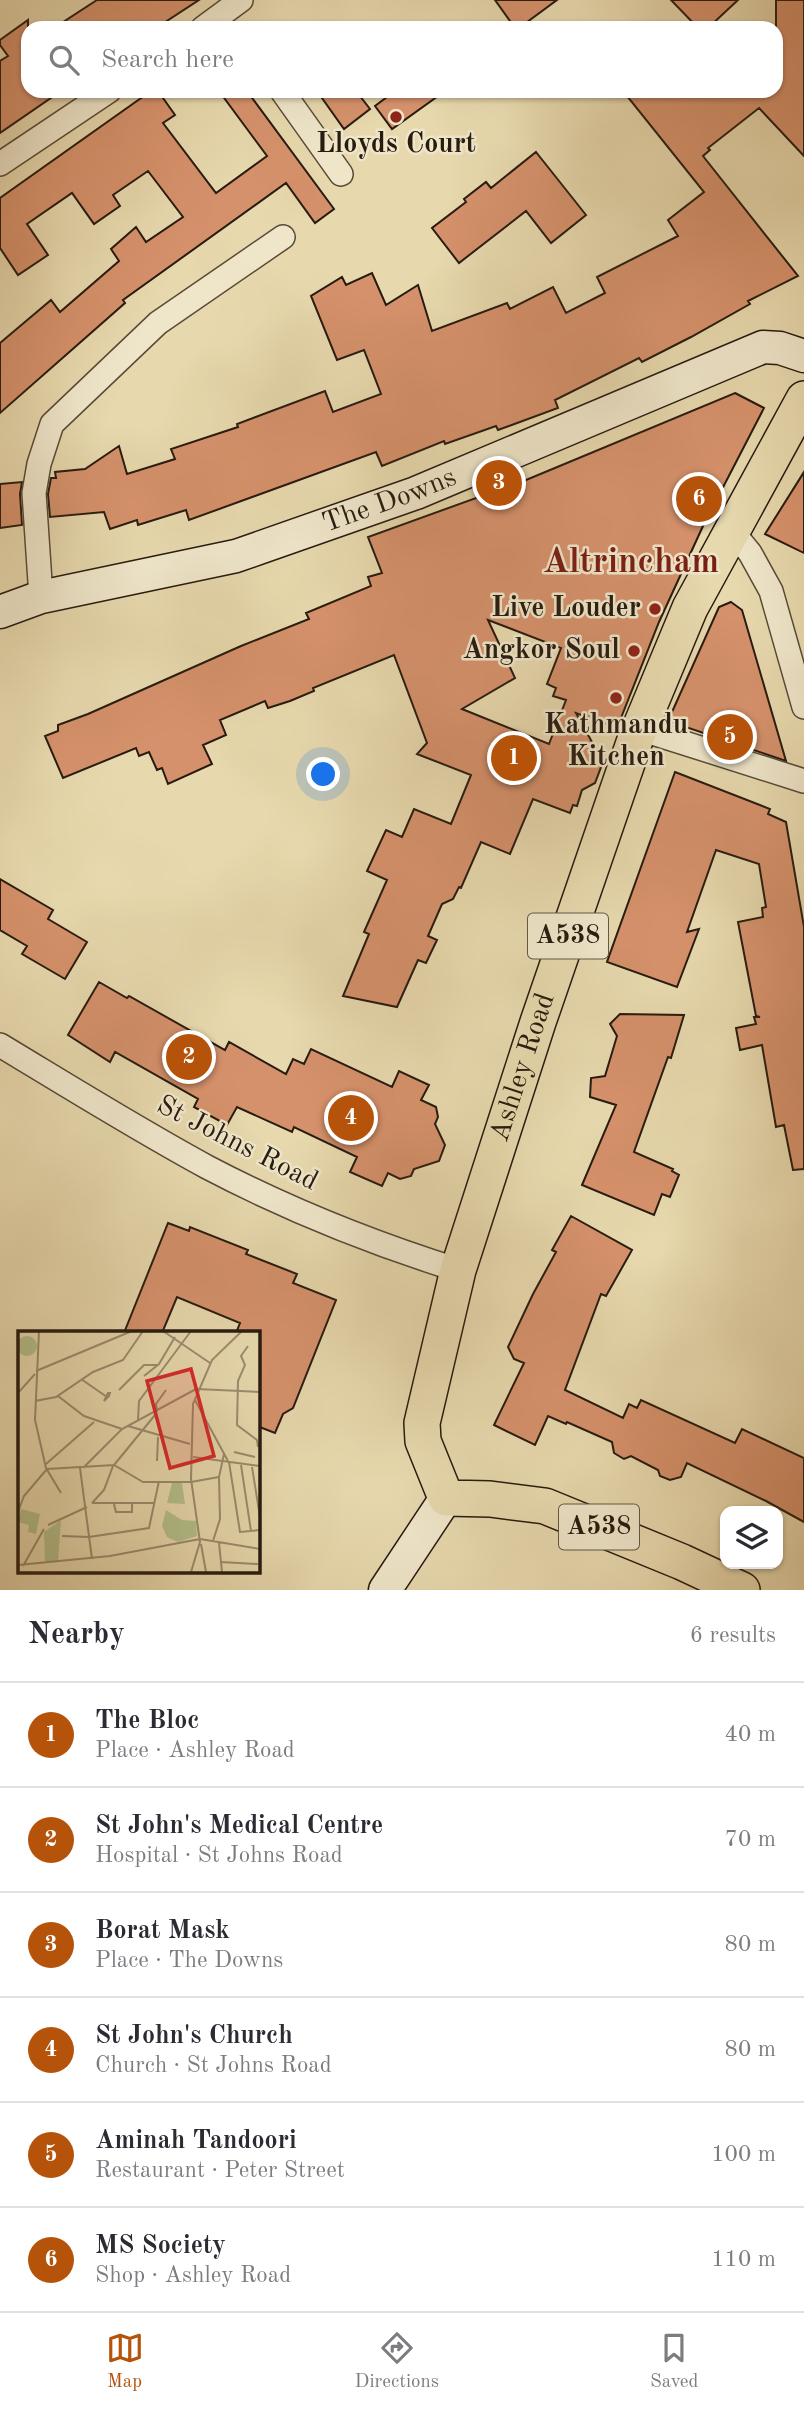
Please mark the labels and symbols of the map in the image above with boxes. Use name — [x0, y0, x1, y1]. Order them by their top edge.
marker: Lloyds Court — [388, 109, 404, 125]
place label: Lloyds Court — [316, 131, 476, 159]
pin: 3 — [476, 457, 522, 509]
street label: The Downs — [319, 464, 461, 539]
pin: 6 — [676, 473, 722, 525]
district label: Altrincham — [543, 545, 719, 580]
place label: Live Louder — [491, 595, 641, 623]
marker: Live Louder — [647, 601, 663, 617]
place label: Angkor Soul — [463, 637, 620, 665]
marker: Angkor Soul — [626, 643, 642, 659]
marker: Kathmandu Kitchen — [608, 690, 624, 706]
pin: 5 — [707, 711, 753, 763]
place label: Kathmandu Kitchen — [544, 712, 688, 772]
pin: 1 — [491, 732, 537, 784]
your location — [306, 757, 340, 791]
road number: A538 — [528, 914, 608, 959]
street label: Ashley Road — [486, 990, 561, 1145]
pin: 2 — [166, 1031, 212, 1083]
street label: St Johns Road — [152, 1091, 322, 1197]
pin: 4 — [328, 1092, 374, 1144]
inset map — [18, 1331, 259, 1573]
road number: A538 — [559, 1504, 639, 1550]

